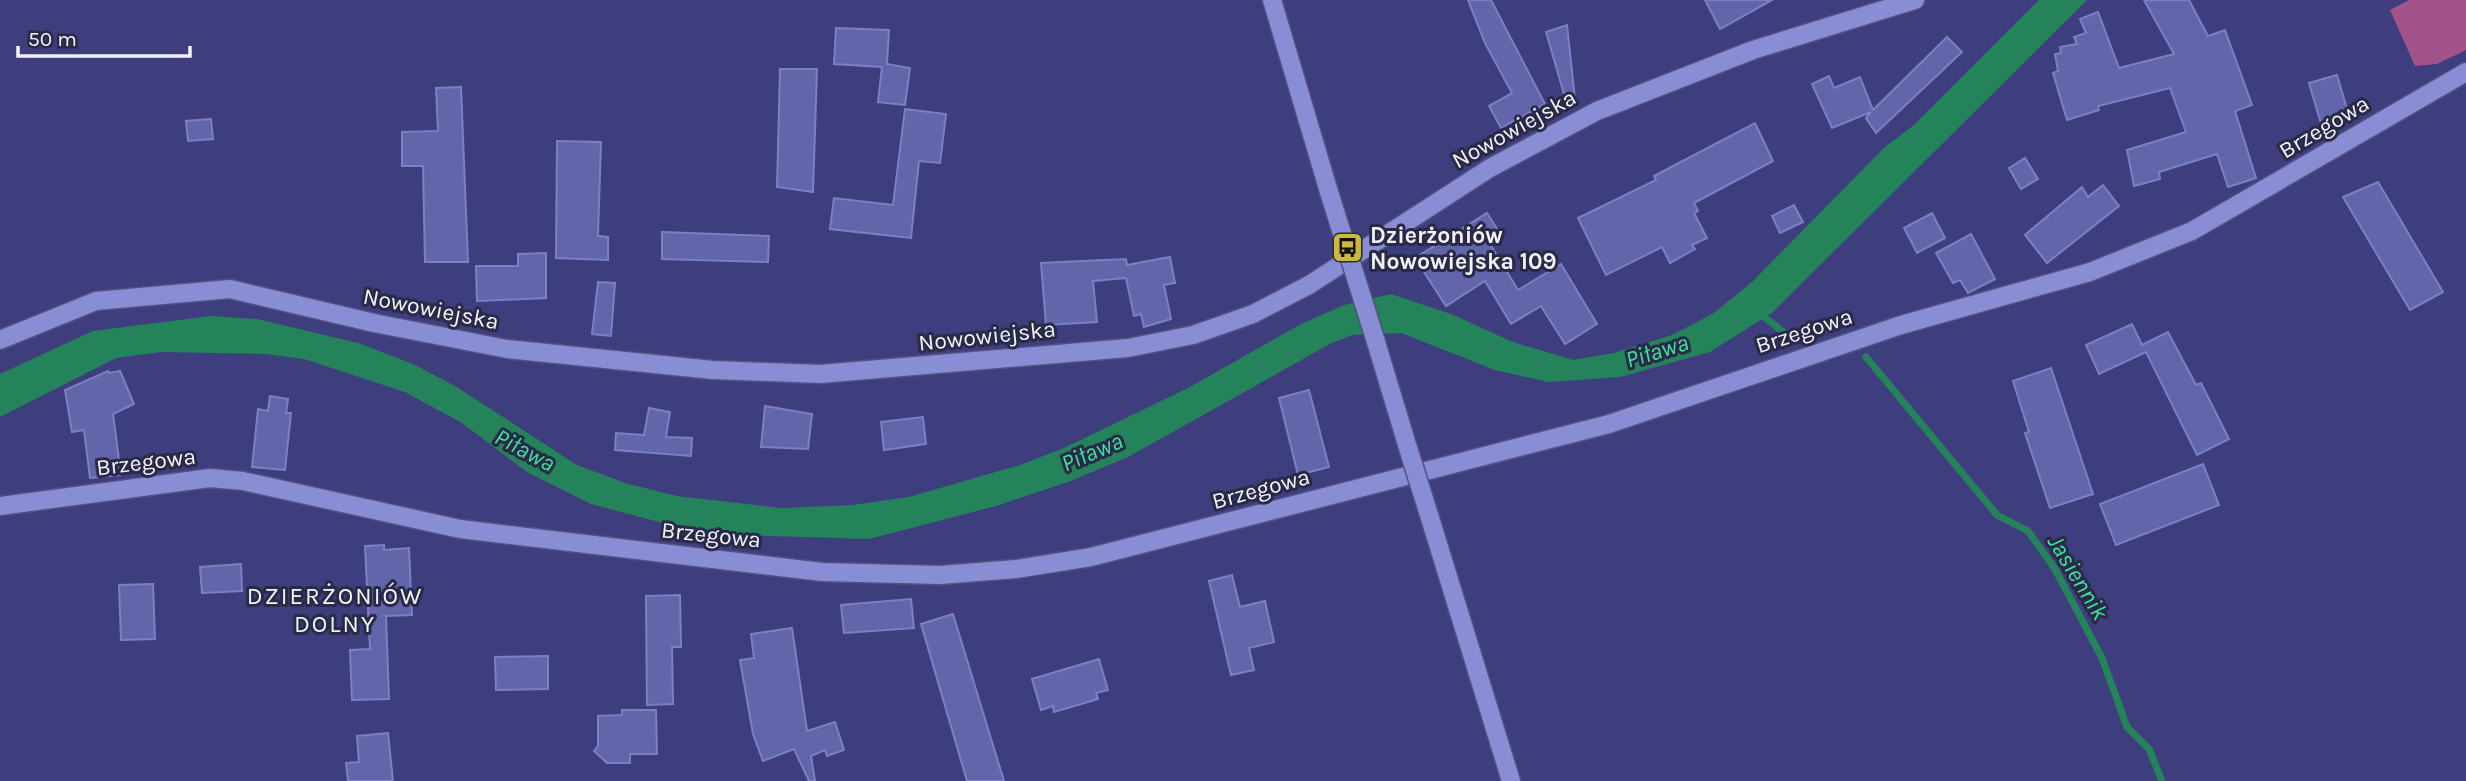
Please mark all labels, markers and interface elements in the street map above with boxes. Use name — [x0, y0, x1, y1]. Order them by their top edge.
scale bar — [18, 14, 189, 58]
text: 50 m — [28, 27, 77, 51]
street label: Nowowiejska — [1447, 84, 1581, 174]
street label: Brzegowa — [2274, 90, 2374, 164]
place label: Dzierżoniów Nowowiejska 109 — [1370, 222, 1557, 275]
bus stop icon: Dzierżoniów Nowowiejska 109 — [1330, 231, 1364, 265]
street label: Nowowiejska — [361, 283, 501, 335]
street label: Brzegowa — [1752, 303, 1856, 359]
street label: Nowowiejska — [917, 315, 1057, 357]
water label: Piława — [1622, 328, 1692, 374]
water label: Piława — [490, 423, 560, 477]
water label: Piława — [1057, 427, 1127, 477]
street label: Brzegowa — [95, 442, 197, 482]
street label: Brzegowa — [1209, 463, 1313, 515]
street label: Brzegowa — [660, 516, 762, 554]
water label: Jasiennik — [2042, 529, 2115, 625]
district label: DZIERŻONIÓW DOLNY — [247, 582, 423, 638]

